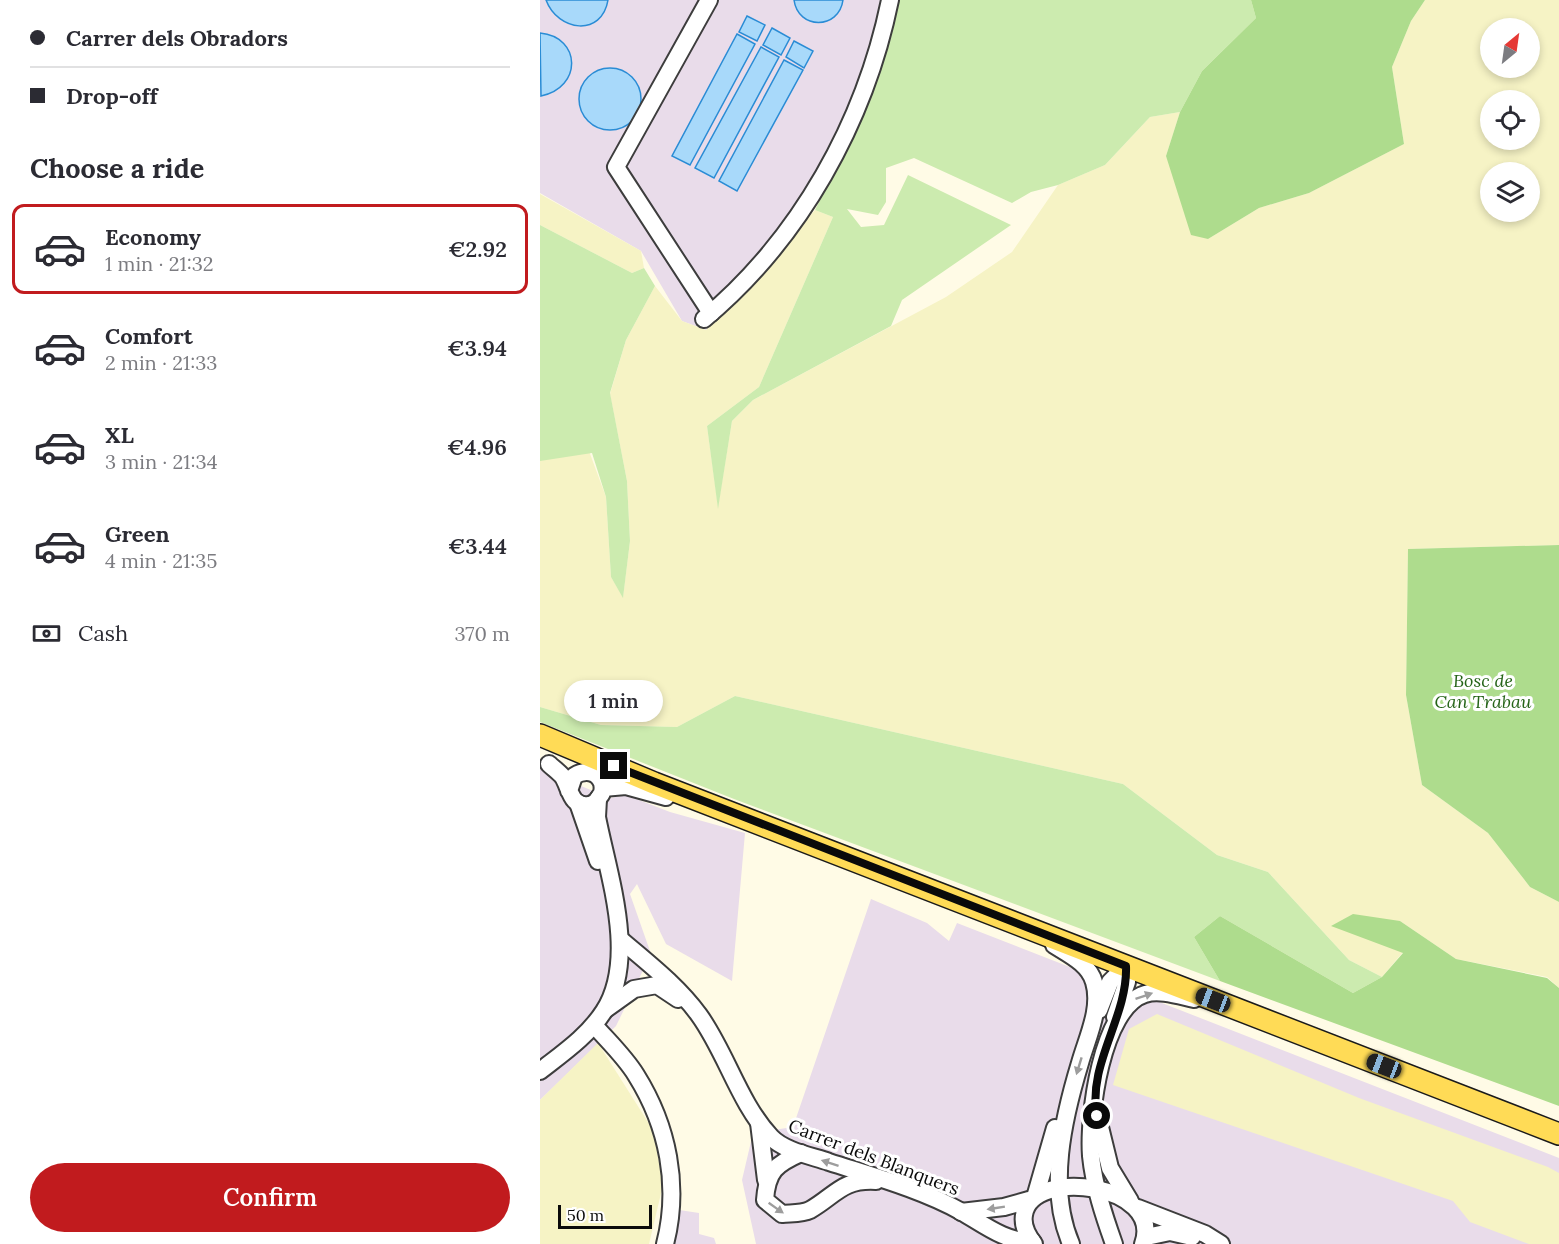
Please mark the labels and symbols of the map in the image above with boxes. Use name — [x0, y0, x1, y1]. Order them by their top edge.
north arrow — [1480, 18, 1540, 78]
park label: Bosc de Can Trabau — [1435, 669, 1532, 713]
callout: 1 min — [565, 679, 664, 721]
route end — [600, 752, 627, 779]
car — [1193, 985, 1233, 1015]
one-way arrow — [1136, 991, 1154, 1001]
car — [1364, 1051, 1404, 1081]
one-way arrow — [1074, 1057, 1083, 1075]
route start — [1083, 1102, 1110, 1129]
street label: Carrer dels Blanquers — [785, 1114, 963, 1200]
one-way arrow — [821, 1157, 839, 1167]
scale bar — [558, 1202, 652, 1230]
one-way arrow — [768, 1202, 784, 1214]
one-way arrow — [986, 1204, 1005, 1213]

